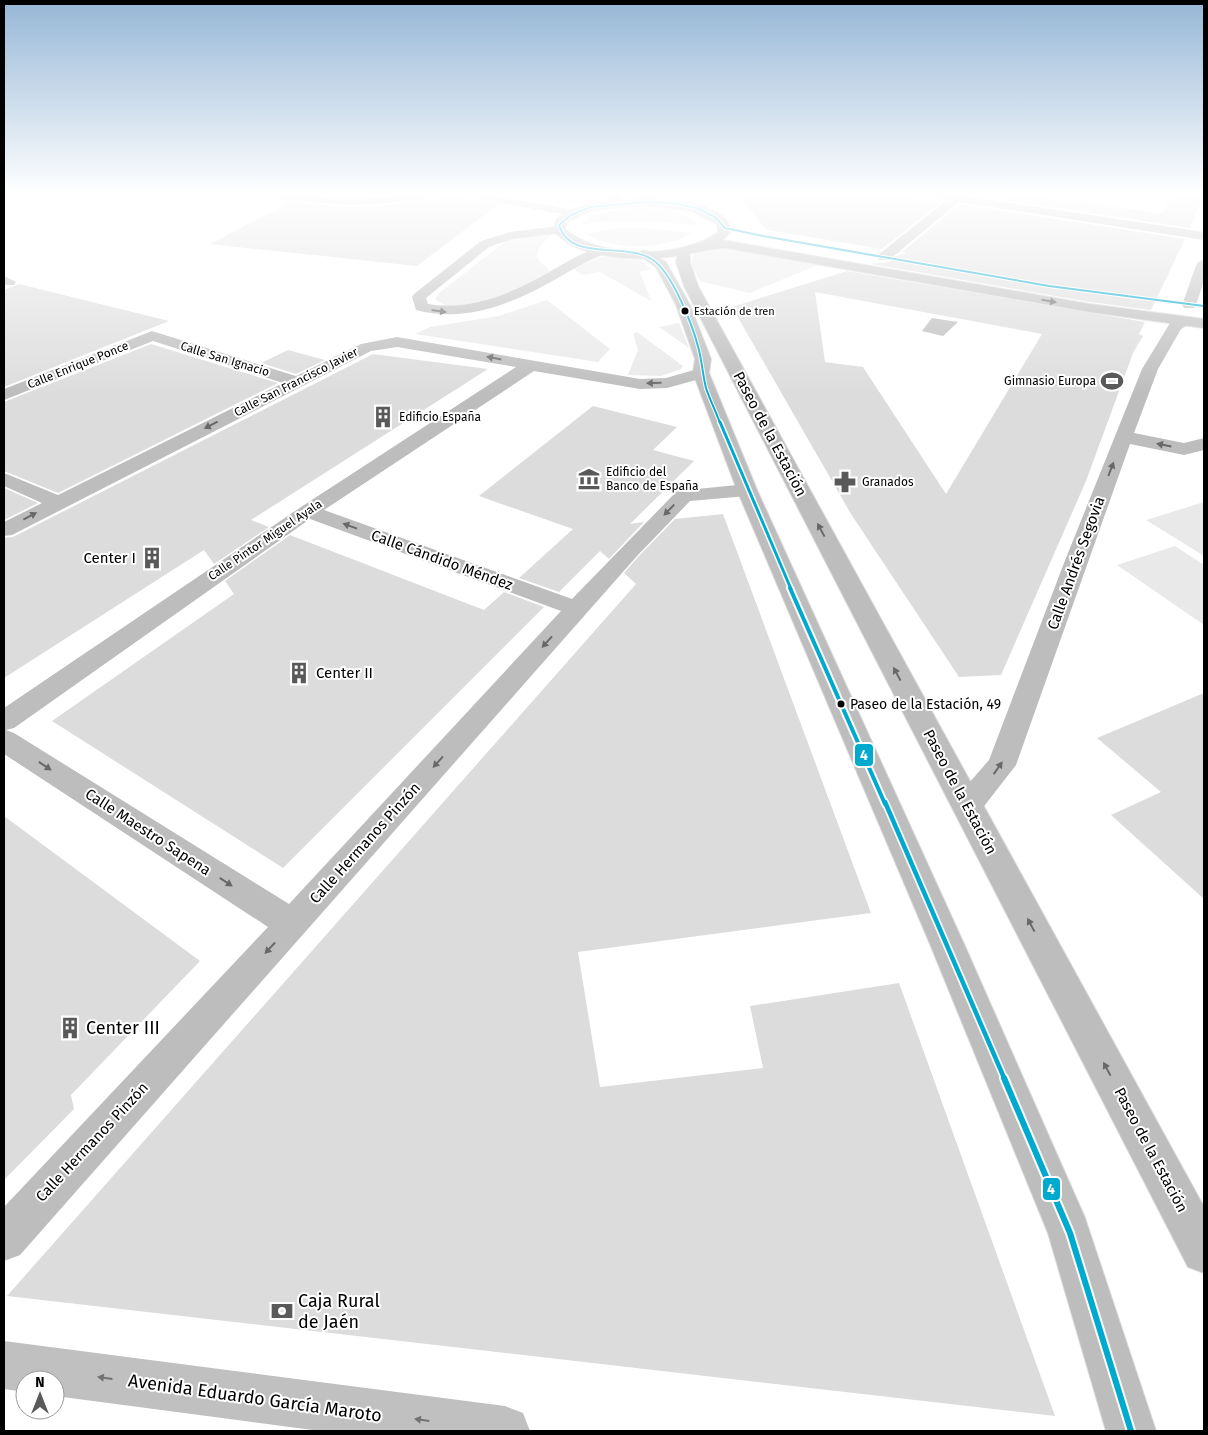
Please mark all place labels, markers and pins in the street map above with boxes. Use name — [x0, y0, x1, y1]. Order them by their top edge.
place label: Estación de tren — [694, 305, 775, 318]
marker: Estación de tren — [680, 306, 690, 316]
sports icon: Gimnasio Europa — [1099, 368, 1125, 394]
place label: Gimnasio Europa — [1004, 374, 1096, 388]
building icon: Edificio España — [370, 404, 396, 430]
place label: Edificio España — [399, 410, 481, 424]
place label: Edificio del Banco de España — [606, 465, 699, 493]
museum icon: Edificio del Banco de España — [576, 466, 602, 492]
pharmacy icon: Granados — [832, 469, 858, 495]
place label: Granados — [862, 475, 914, 489]
building icon: Center I — [139, 545, 165, 571]
place label: Center I — [83, 549, 136, 567]
building icon: Center II — [286, 660, 312, 686]
place label: Center II — [316, 664, 373, 682]
place label: Paseo de la Estación, 49 — [850, 696, 1001, 713]
marker: Paseo de la Estación, 49 — [836, 699, 846, 709]
building icon: Center III — [57, 1015, 83, 1041]
place label: Center III — [86, 1017, 160, 1039]
place label: Caja Rural de Jaén — [298, 1290, 380, 1333]
bank icon: Caja Rural de Jaén — [269, 1298, 295, 1324]

